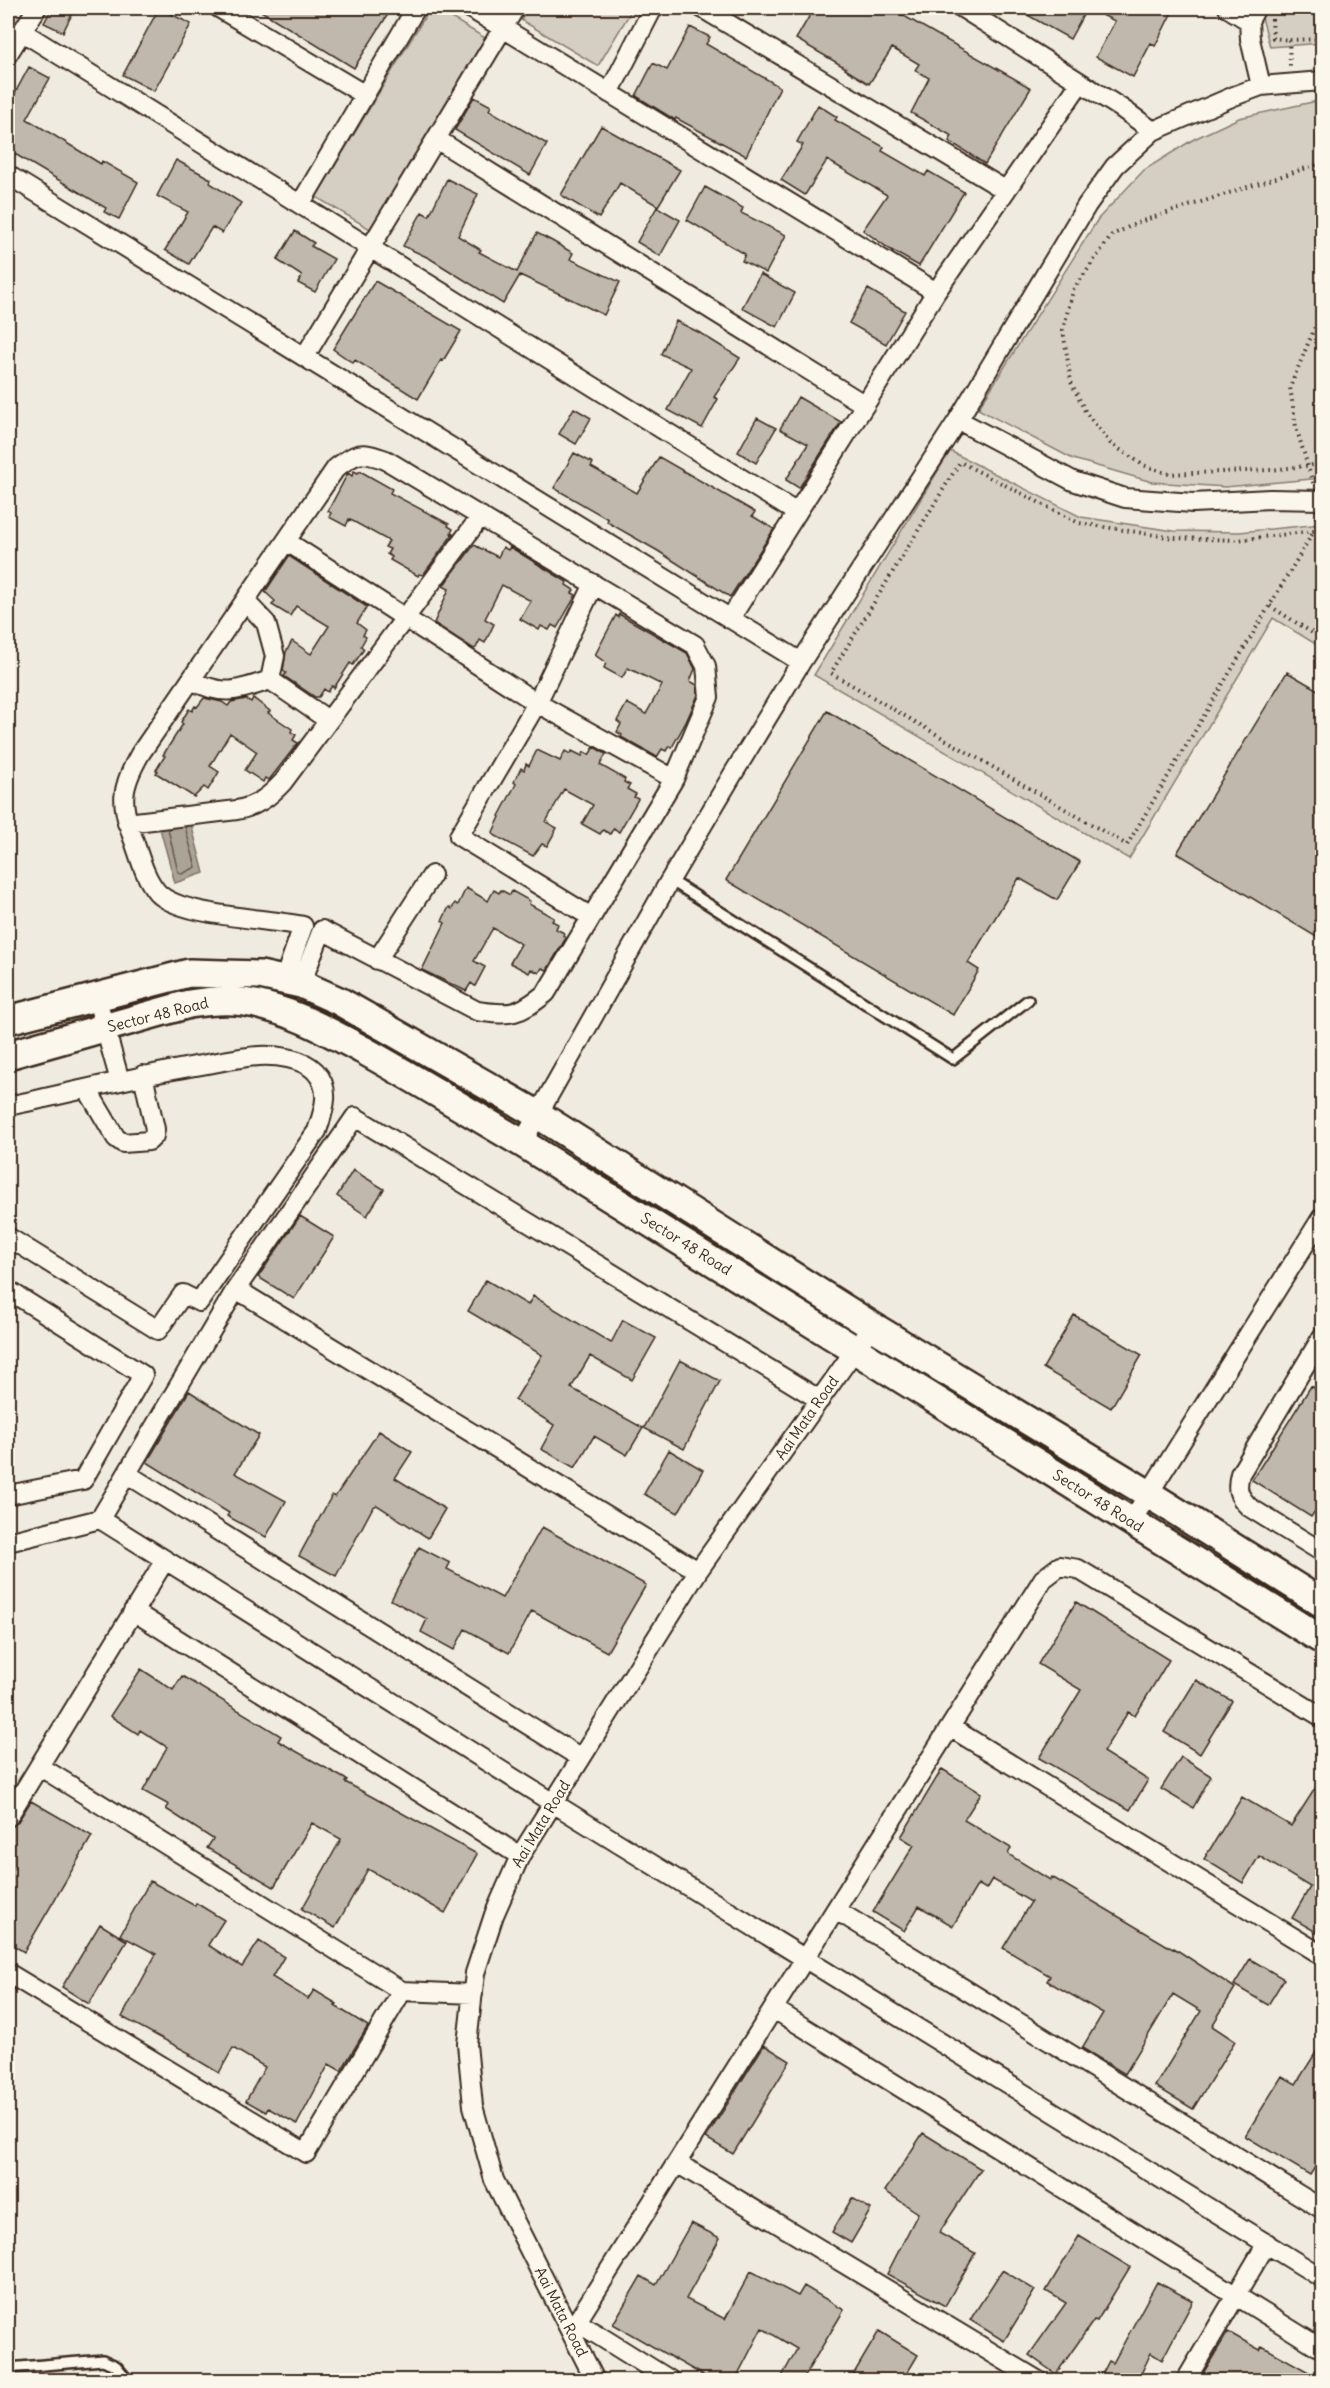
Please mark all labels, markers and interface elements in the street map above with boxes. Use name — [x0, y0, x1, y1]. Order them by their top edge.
street label: Sector 48 Road — [105, 993, 210, 1036]
street label: Sector 48 Road — [637, 1208, 735, 1279]
street label: Aai Mata Road — [771, 1372, 843, 1463]
street label: Sector 48 Road — [1049, 1465, 1147, 1536]
street label: Aai Mata Road — [507, 1777, 574, 1871]
street label: Aai Mata Road — [531, 2264, 592, 2360]

